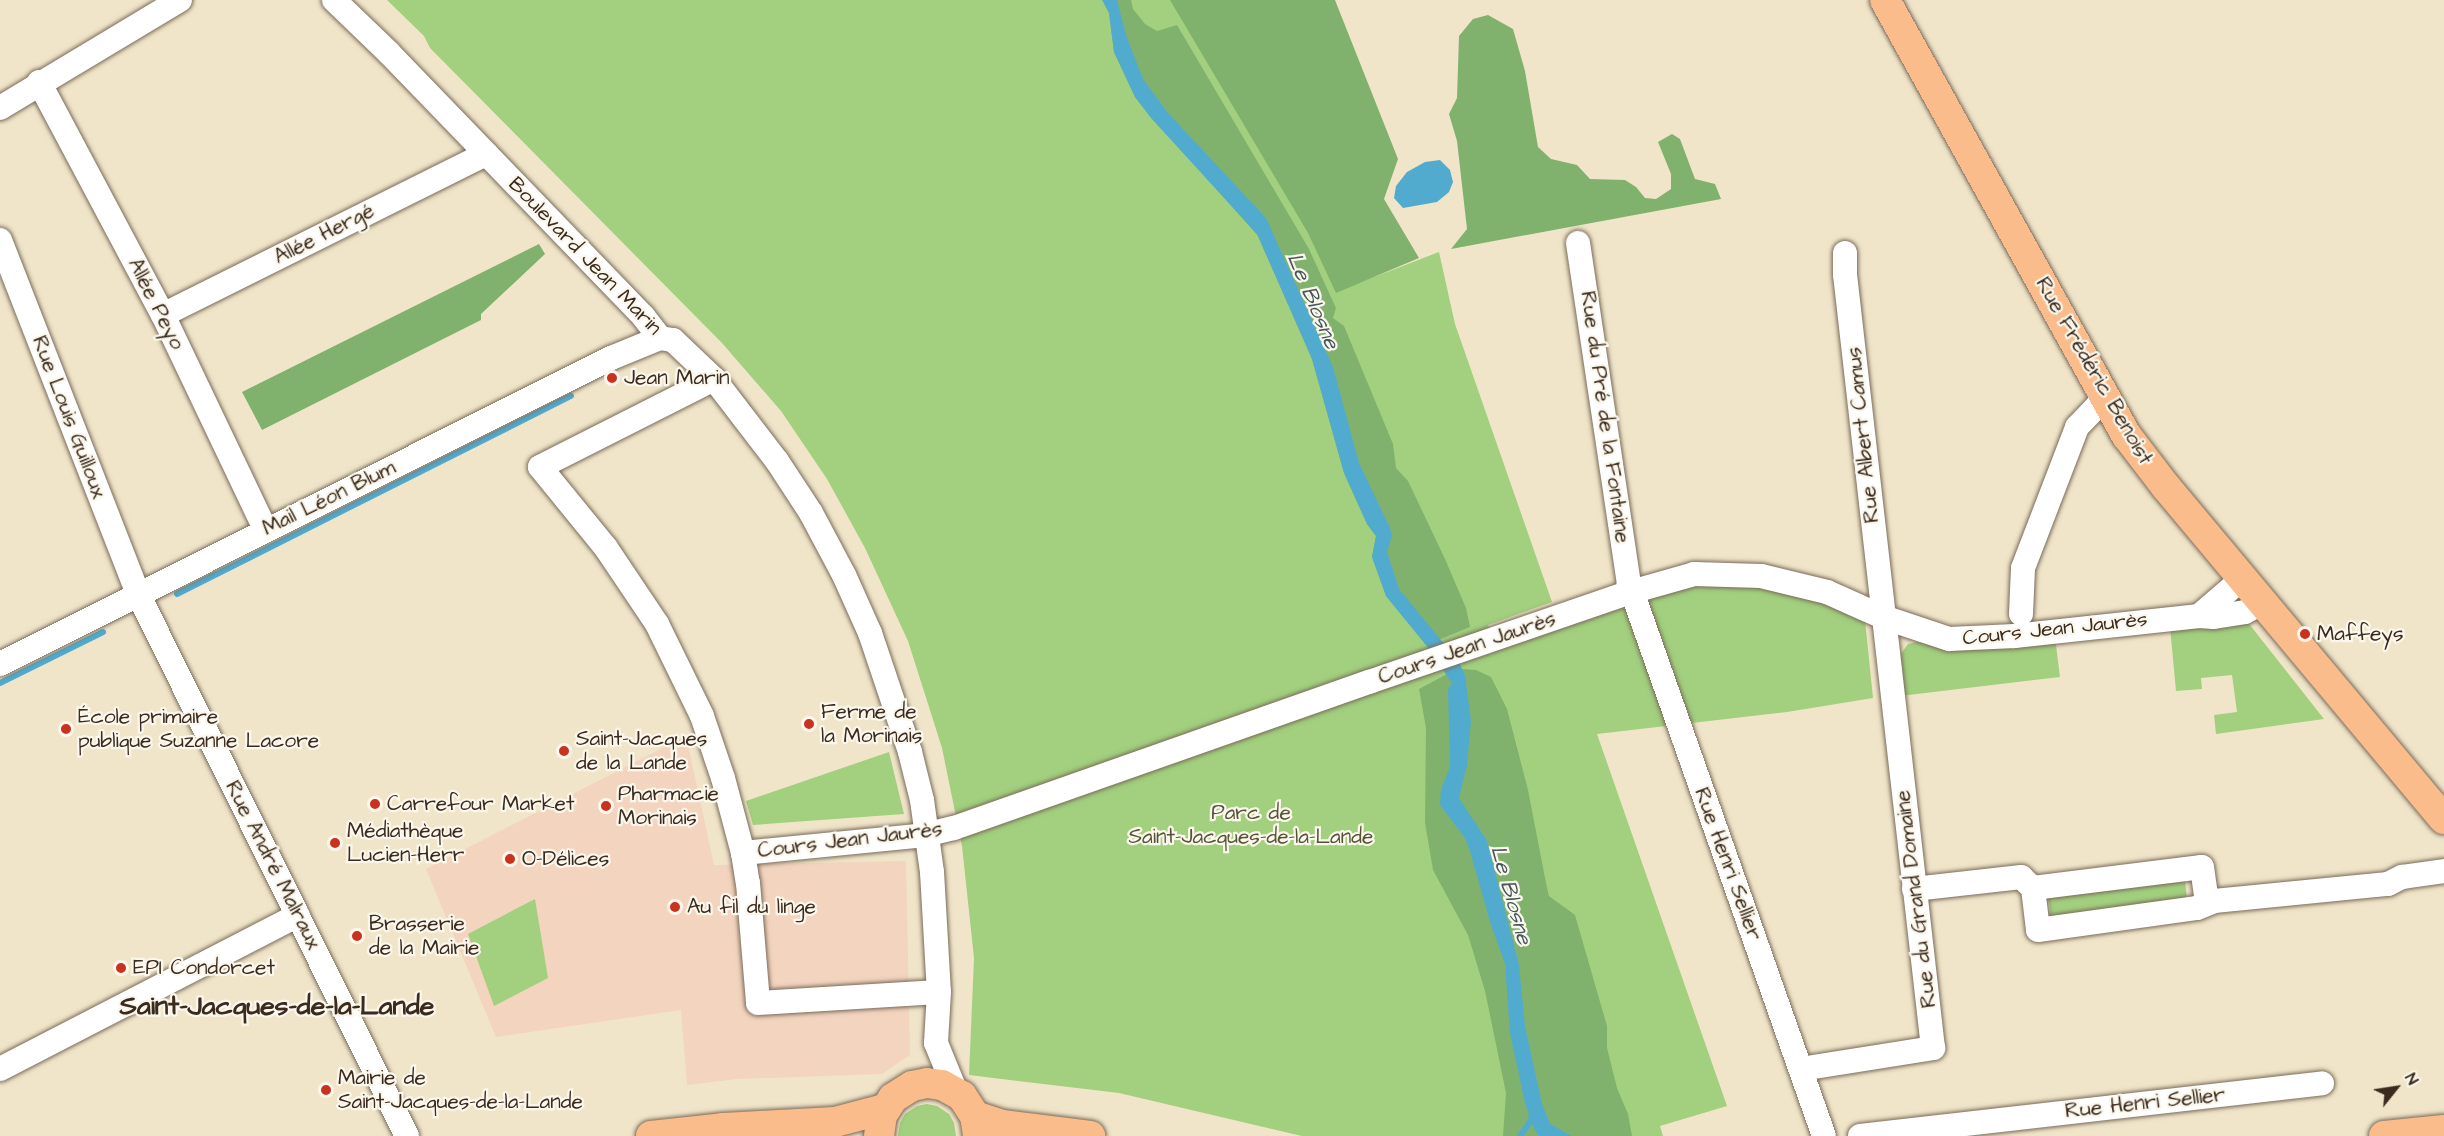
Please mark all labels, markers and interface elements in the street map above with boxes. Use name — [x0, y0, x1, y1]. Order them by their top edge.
street label: Boulevard Jean Marin — [503, 172, 667, 340]
street label: Allée Hergé — [270, 198, 378, 270]
water label: Le Blosne — [1281, 249, 1345, 353]
street label: Allée Peyo — [122, 254, 190, 354]
street label: Rue Frédéric Benoist — [2030, 273, 2158, 469]
street label: Rue du Pré de la Fontaine — [1575, 289, 1635, 545]
street label: Rue Louis Guilloux — [26, 332, 112, 502]
street label: Rue Albert Camus — [1841, 346, 1885, 524]
place label: Jean Marin — [624, 365, 729, 391]
marker: Jean Marin — [605, 371, 619, 385]
street label: Mail Léon Blum — [258, 455, 400, 541]
street label: Cours Jean Jaurès — [1375, 606, 1559, 690]
street label: Cours Jean Jaurès — [1961, 607, 2149, 651]
place label: Maffeys — [2317, 621, 2403, 647]
marker: Maffeys — [2298, 627, 2312, 641]
place label: Ferme de la Morinais — [821, 699, 922, 749]
place label: École primaire publique Suzanne Lacore — [78, 704, 319, 754]
marker: Ferme de la Morinais — [802, 717, 816, 731]
marker: École primaire publique Suzanne Lacore — [59, 722, 73, 736]
place label: Saint-Jacques de la Lande — [576, 726, 707, 776]
marker: Saint-Jacques de la Lande — [557, 744, 571, 758]
street label: Rue André Malraux — [220, 777, 326, 953]
place label: Pharmacie Morinais — [618, 781, 719, 831]
street label: Rue Henri Sellier — [1689, 784, 1767, 944]
street label: Rue du Grand Domaine — [1890, 789, 1942, 1009]
place label: Carrefour Market — [387, 791, 574, 817]
marker: Carrefour Market — [368, 797, 382, 811]
marker: Pharmacie Morinais — [599, 799, 613, 813]
park label: Parc de Saint-Jacques-de-la-Lande — [1129, 800, 1373, 850]
street label: Cours Jean Jaurès — [756, 816, 944, 864]
place label: Médiathèque Lucien-Herr — [347, 818, 464, 868]
marker: Médiathèque Lucien-Herr — [328, 836, 342, 850]
water label: Le Blosne — [1484, 843, 1538, 947]
place label: O-Délices — [522, 846, 609, 872]
marker: O-Délices — [503, 852, 517, 866]
place label: Au fil du linge — [687, 894, 816, 920]
marker: Au fil du linge — [668, 900, 682, 914]
place label: Brasserie de la Mairie — [369, 911, 479, 961]
marker: Brasserie de la Mairie — [350, 929, 364, 943]
place label: EPI Condorcet — [133, 955, 275, 981]
marker: EPI Condorcet — [114, 961, 128, 975]
district label: Saint-Jacques-de-la-Lande — [120, 991, 434, 1023]
north arrow — [2366, 1058, 2426, 1118]
place label: Mairie de Saint-Jacques-de-la-Lande — [338, 1065, 583, 1115]
text: N — [2400, 1069, 2424, 1089]
street label: Rue Henri Sellier — [2064, 1082, 2226, 1124]
marker: Mairie de Saint-Jacques-de-la-Lande — [319, 1083, 333, 1097]

